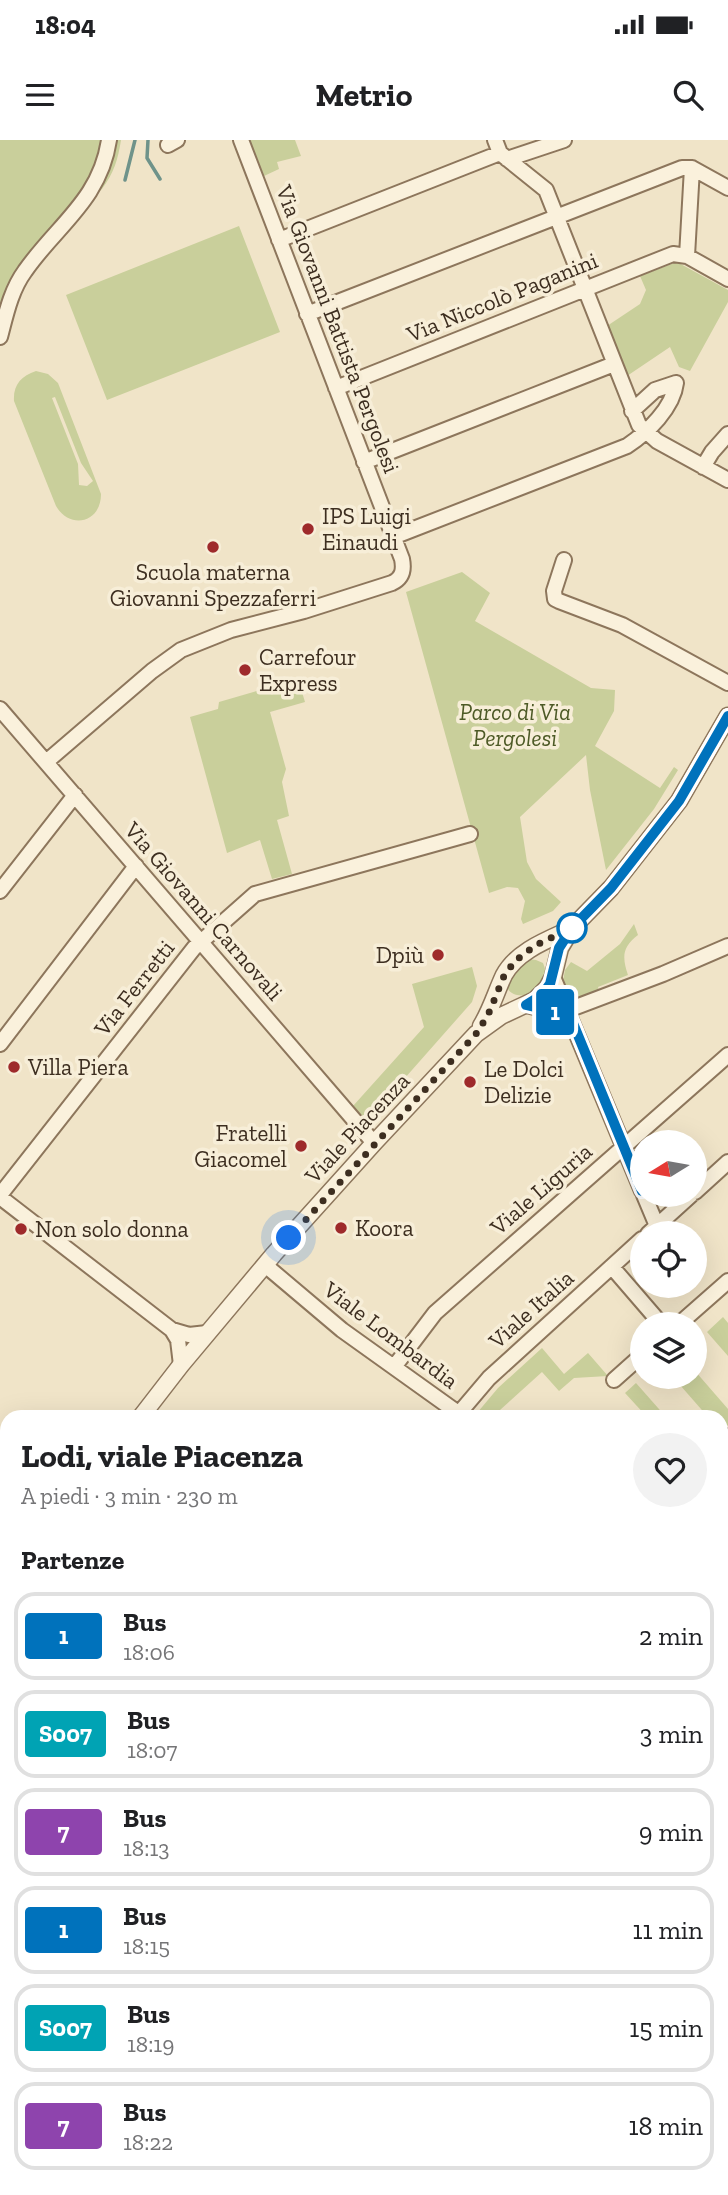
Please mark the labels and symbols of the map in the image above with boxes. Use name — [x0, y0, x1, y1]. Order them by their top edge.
street label: Via Giovanni Battista Pergolesi — [270, 180, 406, 477]
street label: Via Niccolò Paganini — [401, 246, 602, 348]
place label: IPS Luigi Einaudi — [322, 502, 411, 556]
marker: IPS Luigi Einaudi — [300, 521, 316, 537]
marker: Scuola materna Giovanni Spezzaferri — [205, 539, 221, 555]
place label: Scuola materna Giovanni Spezzaferri — [110, 558, 316, 612]
place label: Carrefour Express — [259, 643, 357, 697]
marker: Carrefour Express — [237, 662, 253, 678]
park label: Parco di Via Pergolesi — [459, 698, 571, 752]
street label: Via Giovanni Carnovali — [118, 815, 289, 1006]
unlabelled marker — [557, 913, 587, 943]
street label: Via Ferretti — [87, 934, 180, 1042]
place label: Dpiù — [376, 941, 424, 969]
marker: Dpiù — [430, 947, 446, 963]
line badge: 1 — [532, 989, 578, 1035]
place label: Villa Piera — [27, 1053, 129, 1081]
place label: Le Dolci Delizie — [484, 1055, 564, 1109]
marker: Villa Piera — [6, 1059, 22, 1075]
street label: Viale Piacenza — [298, 1067, 415, 1190]
marker: Le Dolci Delizie — [462, 1074, 478, 1090]
place label: Fratelli Giacomel — [194, 1119, 287, 1173]
north arrow — [630, 1130, 707, 1208]
street label: Viale Liguria — [484, 1137, 598, 1242]
marker: Fratelli Giacomel — [293, 1138, 309, 1154]
place label: Koora — [355, 1214, 414, 1242]
place label: Non solo donna — [35, 1215, 189, 1243]
your location — [271, 1220, 306, 1255]
marker: Koora — [333, 1220, 349, 1236]
marker: Non solo donna — [13, 1221, 29, 1237]
street label: Viale Italia — [482, 1264, 579, 1355]
street label: Viale Lombardia — [317, 1275, 464, 1395]

